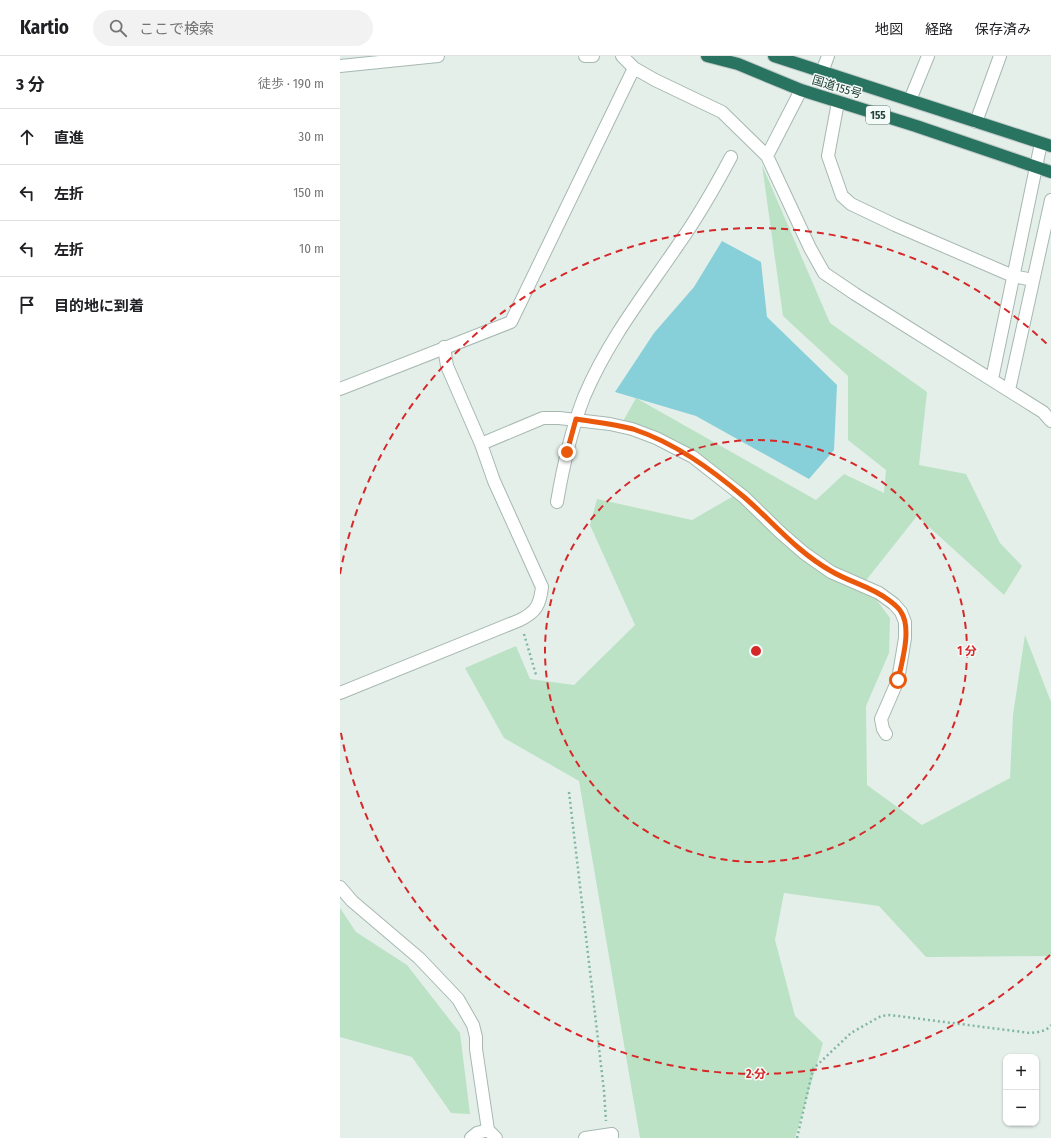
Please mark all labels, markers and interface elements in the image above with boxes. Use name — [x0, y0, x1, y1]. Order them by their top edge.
search box — [93, 10, 373, 46]
text: Kartio — [20, 16, 69, 39]
icon: search — [107, 17, 129, 39]
text: ここで検索 — [139, 20, 214, 38]
text: 地図 — [875, 21, 903, 38]
text: 経路 — [925, 21, 953, 38]
text: 保存済み — [975, 21, 1031, 38]
street label: 国道155号 — [810, 73, 864, 101]
text: 3 分 — [16, 74, 45, 95]
text: 徒歩 · 190 m — [258, 76, 324, 91]
road number: 155 — [866, 106, 890, 124]
icon: ahead — [16, 126, 38, 148]
text: 直進 — [54, 129, 84, 147]
text: 30 m — [298, 129, 324, 144]
icon: left — [16, 182, 38, 204]
text: 左折 — [54, 185, 84, 203]
text: 150 m — [293, 185, 324, 200]
icon: left — [16, 238, 38, 260]
text: 左折 — [54, 241, 84, 259]
text: 10 m — [299, 241, 324, 256]
icon: arrive — [16, 294, 38, 316]
text: 目的地に到着 — [54, 297, 144, 315]
route end — [558, 443, 576, 461]
centre of rings — [749, 644, 763, 658]
text: 1 分 — [957, 644, 977, 658]
route start — [889, 671, 907, 689]
map controls — [1003, 1054, 1039, 1126]
button: + — [1003, 1054, 1039, 1090]
text: 2 分 — [745, 1067, 766, 1081]
button: − — [1003, 1090, 1039, 1126]

